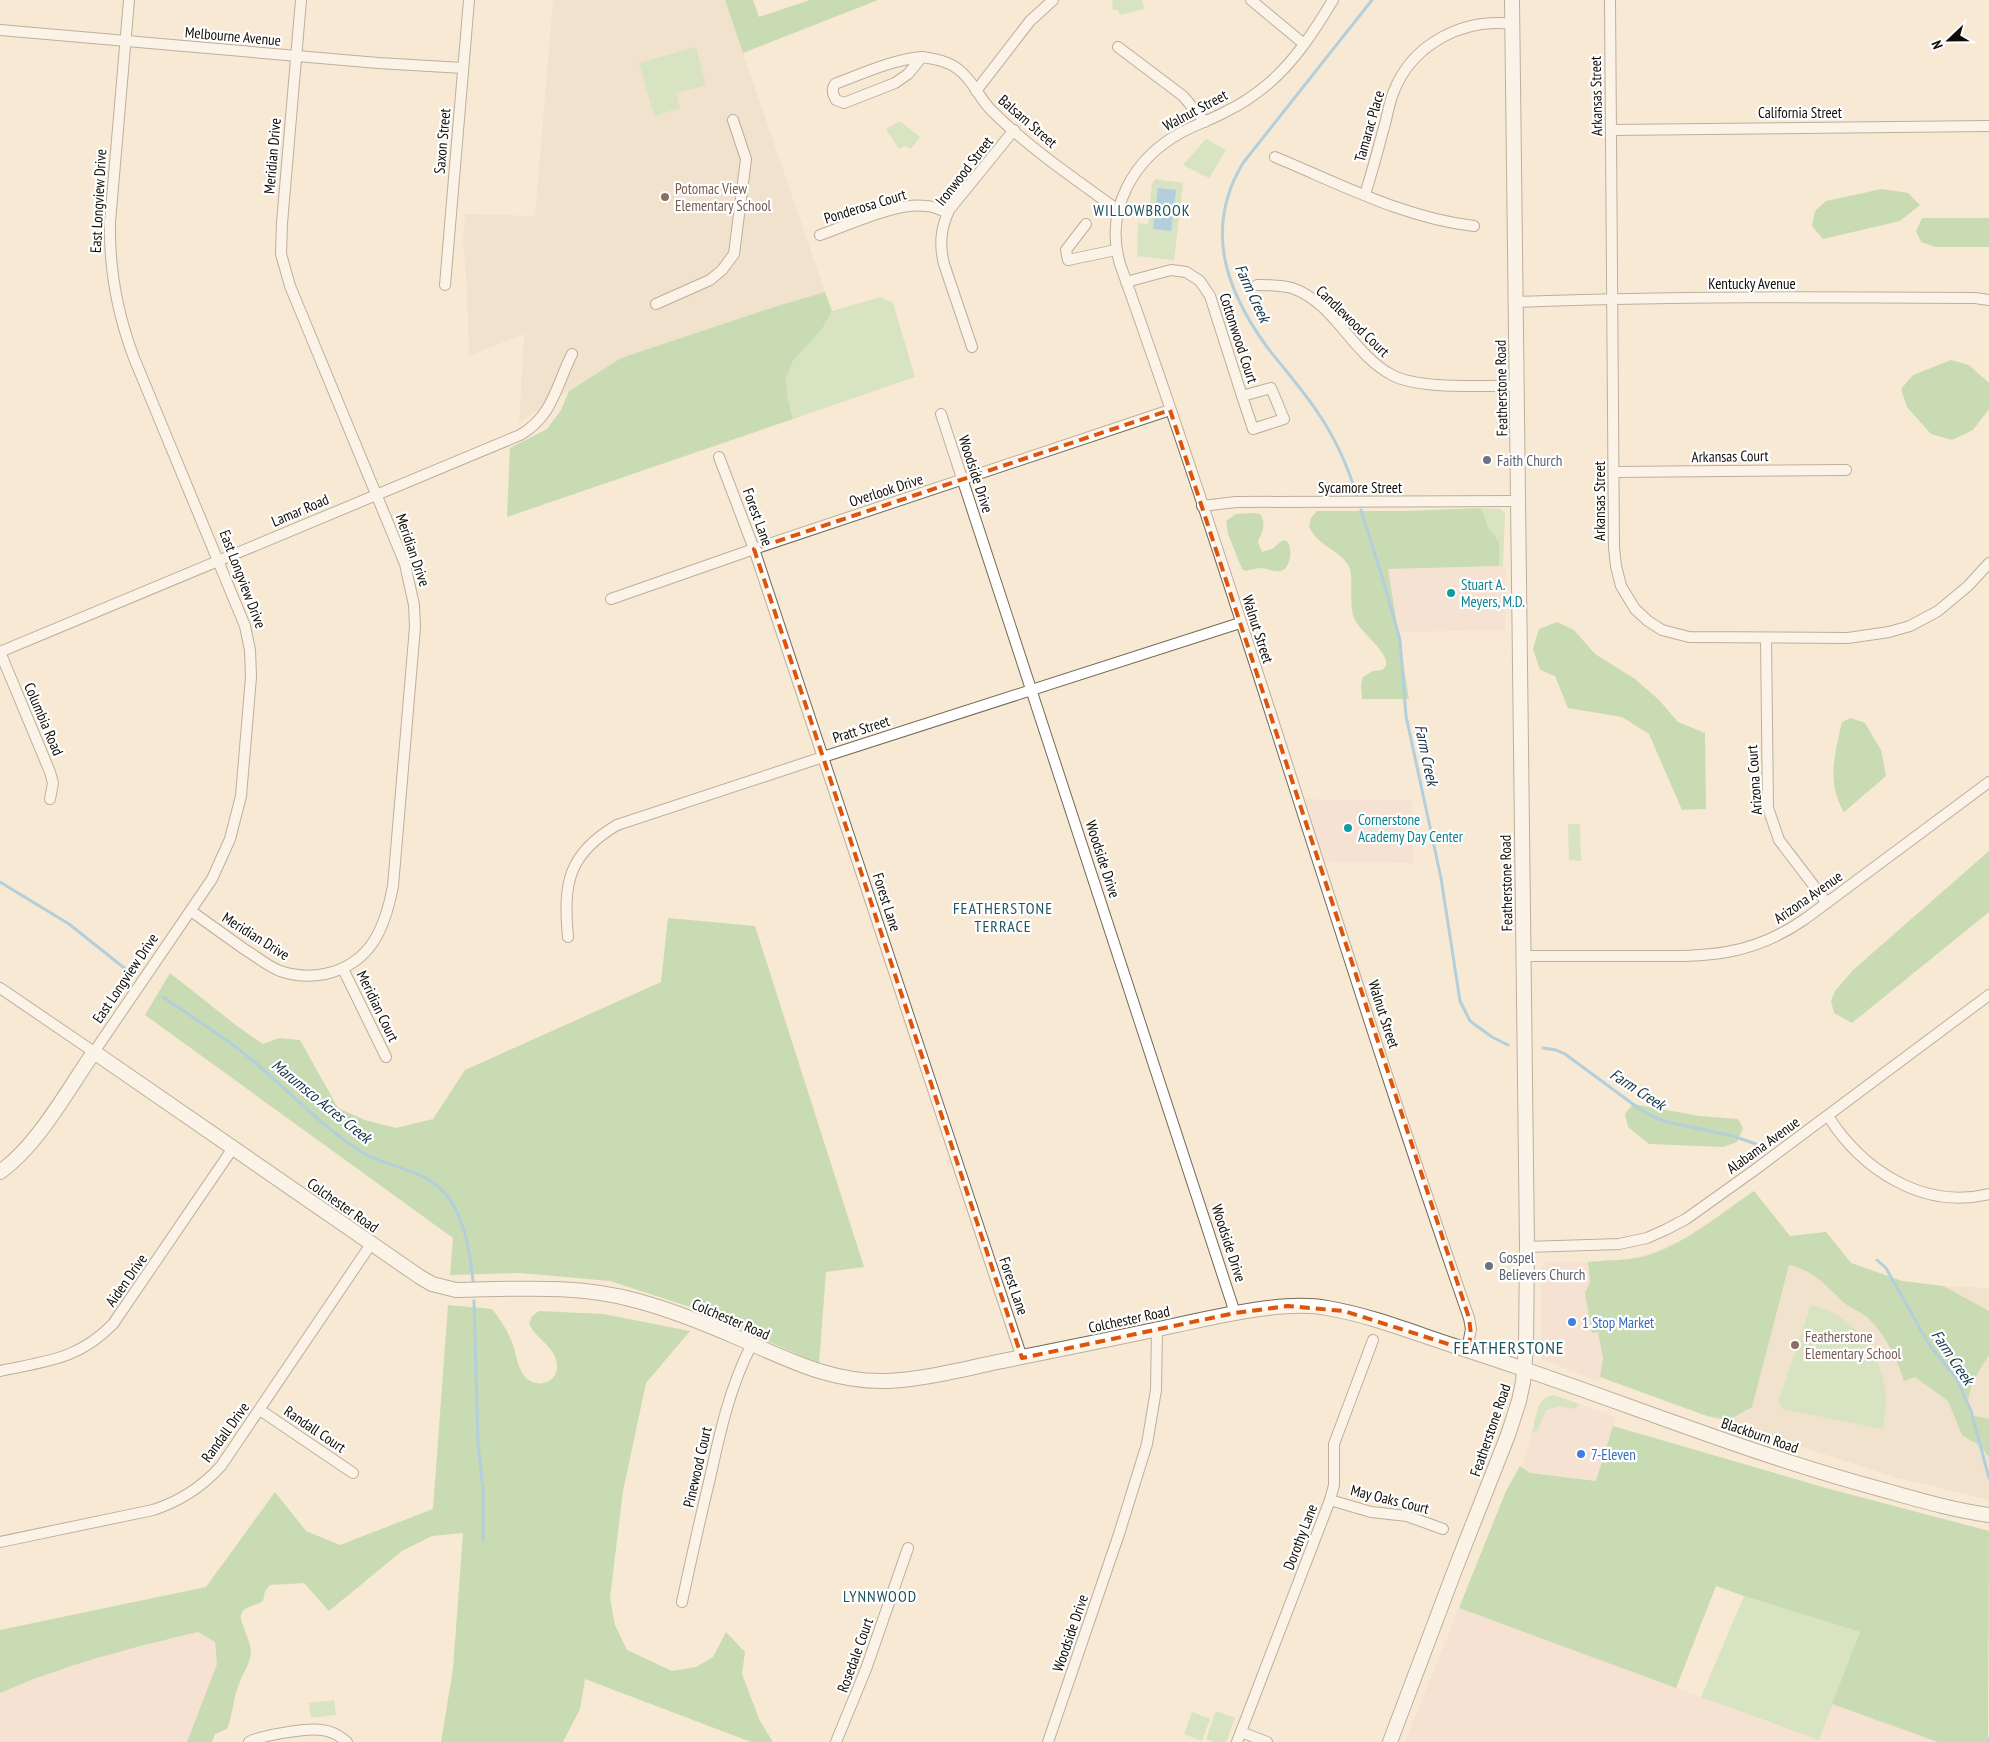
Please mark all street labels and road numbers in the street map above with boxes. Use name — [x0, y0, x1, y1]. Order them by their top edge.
street label: Melbourne Avenue — [184, 22, 282, 50]
street label: Arkansas Street — [1586, 56, 1606, 136]
street label: Walnut Street — [1159, 85, 1231, 135]
street label: Tamarac Place — [1350, 88, 1388, 164]
street label: Balsam Street — [995, 90, 1061, 152]
street label: California Street — [1758, 103, 1842, 122]
street label: Saxon Street — [430, 107, 454, 175]
street label: Meridian Drive — [259, 117, 285, 195]
street label: Ironwood Street — [931, 132, 997, 210]
street label: East Longview Drive — [86, 149, 110, 253]
street label: Ponderosa Court — [822, 184, 908, 228]
street label: Kentucky Avenue — [1708, 274, 1796, 293]
street label: Candlewood Court — [1312, 281, 1394, 361]
street label: Cottonwood Court — [1216, 291, 1262, 385]
street label: Featherstone Road — [1491, 340, 1511, 436]
street label: Woodside Drive — [955, 433, 997, 515]
street label: Arkansas Court — [1691, 446, 1769, 466]
street label: Arkansas Street — [1590, 461, 1609, 541]
street label: Overlook Drive — [847, 469, 925, 511]
street label: Sycamore Street — [1318, 478, 1402, 497]
street label: Forest Lane — [739, 485, 777, 549]
street label: Lamar Road — [268, 489, 332, 531]
street label: Meridian Drive — [392, 511, 434, 589]
street label: East Longview Drive — [215, 527, 271, 631]
street label: Walnut Street — [1238, 593, 1278, 665]
street label: Columbia Road — [20, 680, 68, 758]
street label: Pratt Street — [830, 711, 892, 747]
street label: Arizona Court — [1742, 744, 1766, 816]
street label: Woodside Drive — [1082, 818, 1124, 900]
street label: Featherstone Road — [1496, 835, 1516, 931]
street label: Arizona Avenue — [1770, 866, 1846, 928]
street label: Forest Lane — [869, 870, 905, 934]
street label: Meridian Drive — [219, 908, 293, 964]
street label: East Longview Drive — [88, 930, 162, 1026]
street label: Meridian Court — [353, 967, 403, 1045]
street label: Walnut Street — [1364, 978, 1404, 1050]
street label: Alabama Avenue — [1723, 1112, 1803, 1178]
street label: Colchester Road — [304, 1173, 382, 1237]
street label: Woodside Drive — [1208, 1202, 1250, 1284]
street label: Aiden Drive — [101, 1250, 151, 1310]
street label: Forest Lane — [995, 1254, 1033, 1318]
street label: Colchester Road — [689, 1294, 773, 1344]
street label: Colchester Road — [1087, 1301, 1171, 1337]
street label: Featherstone Road — [1465, 1381, 1515, 1479]
street label: Randall Drive — [197, 1398, 253, 1466]
street label: Randall Court — [280, 1401, 350, 1457]
street label: Blackburn Road — [1719, 1413, 1801, 1457]
street label: Pinewood Court — [679, 1425, 715, 1509]
street label: May Oaks Court — [1349, 1480, 1431, 1518]
street label: Dorothy Lane — [1279, 1501, 1321, 1573]
street label: Woodside Drive — [1048, 1592, 1092, 1674]
street label: Rosedale Court — [833, 1615, 877, 1695]

